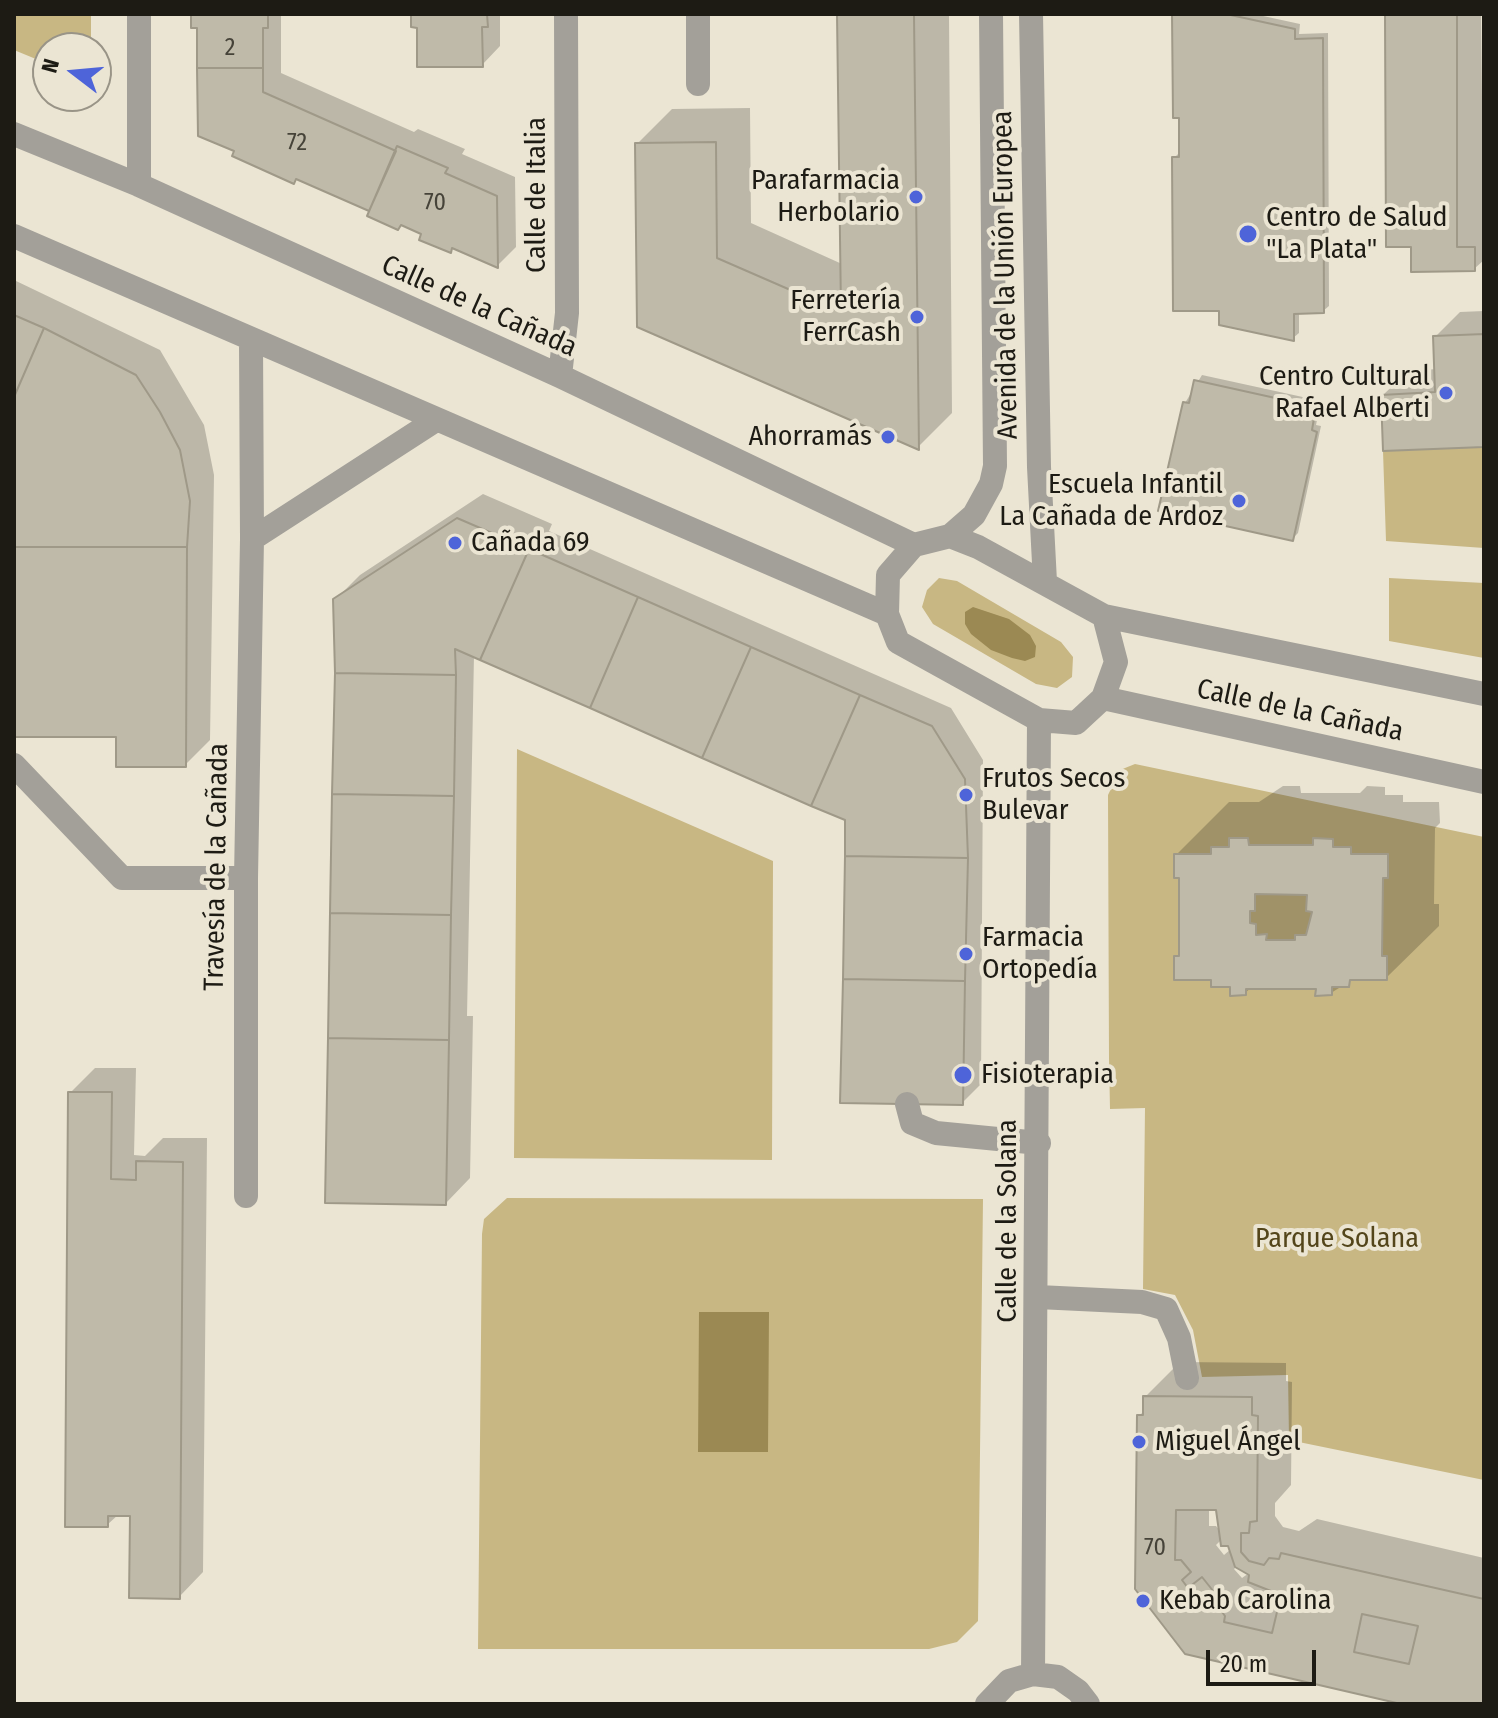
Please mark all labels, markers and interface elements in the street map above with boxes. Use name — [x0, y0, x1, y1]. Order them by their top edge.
north arrow — [32, 32, 112, 112]
house number: 2 — [225, 34, 235, 62]
text: N — [36, 56, 65, 76]
street label: Avenida de la Unión Europea — [986, 110, 1026, 440]
street label: Calle de Italia — [520, 117, 554, 273]
house number: 72 — [287, 129, 307, 157]
place label: Parafarmacia Herbolario — [751, 164, 900, 230]
marker: Parafarmacia Herbolario — [907, 188, 925, 206]
house number: 70 — [424, 189, 446, 217]
place label: Centro de Salud "La Plata" — [1266, 201, 1447, 267]
marker: Centro de Salud "La Plata" — [1237, 223, 1259, 245]
street label: Calle de la Cañada — [376, 249, 582, 365]
place label: Ferretería FerrCash — [790, 284, 901, 350]
marker: Ferretería FerrCash — [908, 308, 926, 326]
place label: Centro Cultural Rafael Alberti — [1259, 360, 1430, 426]
marker: Centro Cultural Rafael Alberti — [1437, 384, 1455, 402]
place label: Ahorramás — [748, 420, 872, 454]
marker: Ahorramás — [879, 428, 897, 446]
place label: Escuela Infantil La Cañada de Ardoz — [999, 468, 1223, 534]
marker: Escuela Infantil La Cañada de Ardoz — [1230, 492, 1248, 510]
place label: Cañada 69 — [471, 526, 590, 560]
marker: Cañada 69 — [446, 534, 464, 552]
street label: Calle de la Cañada — [1194, 673, 1406, 749]
street label: Travesía de la Cañada — [198, 743, 236, 991]
place label: Frutos Secos Bulevar — [982, 762, 1126, 828]
marker: Frutos Secos Bulevar — [957, 786, 975, 804]
place label: Farmacia Ortopedía — [982, 921, 1098, 987]
marker: Farmacia Ortopedía — [957, 945, 975, 963]
place label: Fisioterapia — [981, 1058, 1114, 1092]
marker: Fisioterapia — [952, 1064, 974, 1086]
street label: Calle de la Solana — [991, 1119, 1025, 1323]
park label: Parque Solana — [1255, 1222, 1419, 1256]
place label: Miguel Ángel — [1155, 1425, 1301, 1459]
marker: Miguel Ángel — [1130, 1433, 1148, 1451]
house number: 70 — [1144, 1534, 1166, 1562]
place label: Kebab Carolina — [1159, 1584, 1331, 1618]
marker: Kebab Carolina — [1134, 1592, 1152, 1610]
scale bar — [1210, 1634, 1320, 1684]
text: 20 m — [1220, 1650, 1267, 1678]

